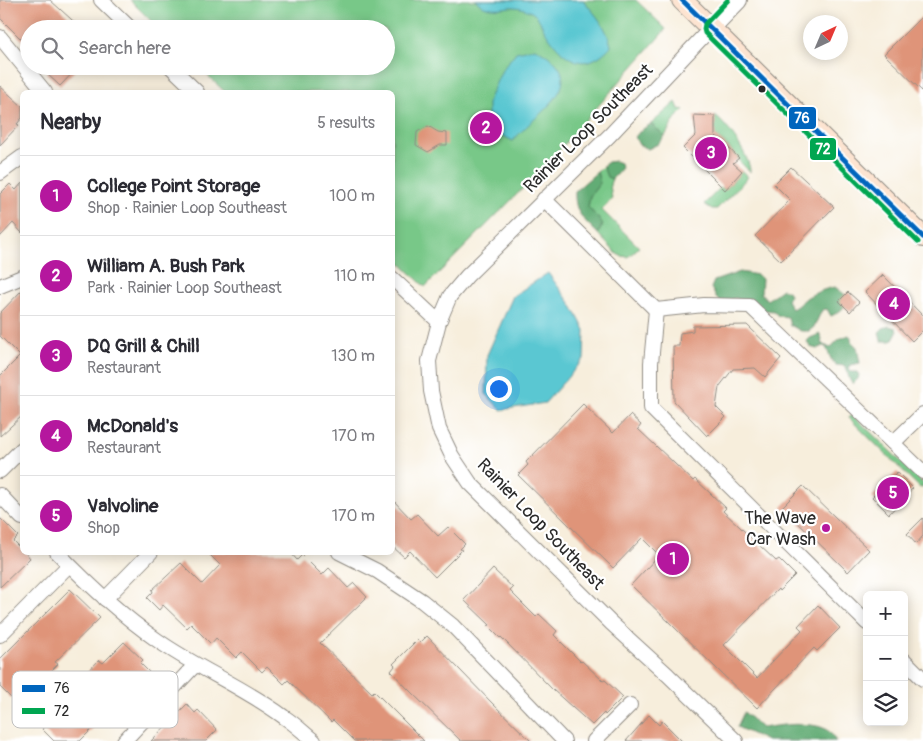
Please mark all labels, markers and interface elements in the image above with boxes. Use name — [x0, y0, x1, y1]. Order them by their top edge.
north arrow — [803, 15, 848, 60]
search box — [20, 20, 395, 75]
icon: search — [38, 34, 66, 62]
text: Search here — [78, 36, 171, 60]
street label: Rainier Loop Southeast — [519, 58, 659, 198]
unlabelled marker — [757, 84, 767, 94]
line badge: 76 — [788, 106, 817, 130]
text: Nearby — [40, 109, 101, 136]
pin: 2 — [470, 109, 502, 147]
text: 76 — [794, 110, 810, 127]
text: 5 results — [317, 113, 375, 133]
pin: 3 — [695, 134, 727, 172]
line badge: 72 — [809, 137, 837, 161]
text: 72 — [815, 141, 831, 158]
text: College Point Storage — [87, 174, 260, 198]
text: 1 — [53, 186, 59, 206]
text: 100 m — [329, 186, 375, 206]
text: Shop · Rainier Loop Southeast — [87, 198, 287, 218]
text: William A. Bush Park — [87, 254, 245, 278]
text: 2 — [52, 266, 60, 286]
text: 110 m — [334, 266, 375, 286]
text: Park · Rainier Loop Southeast — [87, 278, 282, 298]
pin: 4 — [878, 285, 910, 323]
text: DQ Grill & Chill — [87, 334, 200, 358]
text: 3 — [52, 346, 60, 366]
text: 130 m — [331, 346, 375, 366]
text: Restaurant — [87, 358, 161, 378]
your location — [486, 376, 512, 402]
text: McDonald's — [87, 414, 178, 438]
text: 4 — [51, 426, 61, 446]
text: 170 m — [332, 426, 375, 446]
text: Restaurant — [87, 438, 161, 458]
street label: Rainier Loop Southeast — [472, 454, 610, 595]
pin: 5 — [877, 474, 909, 512]
text: Valvoline — [87, 494, 158, 518]
text: 5 — [52, 506, 60, 526]
text: 170 m — [332, 506, 375, 526]
place label: The Wave Car Wash — [744, 507, 816, 551]
text: Shop — [87, 518, 120, 538]
marker: The Wave Car Wash — [820, 522, 832, 534]
pin: 1 — [657, 540, 689, 578]
map controls — [863, 591, 908, 726]
button: + — [863, 591, 908, 636]
button: − — [863, 636, 908, 681]
legend — [12, 671, 178, 728]
text: 76 — [54, 680, 70, 697]
button: layers — [863, 681, 908, 726]
text: 72 — [54, 703, 69, 720]

